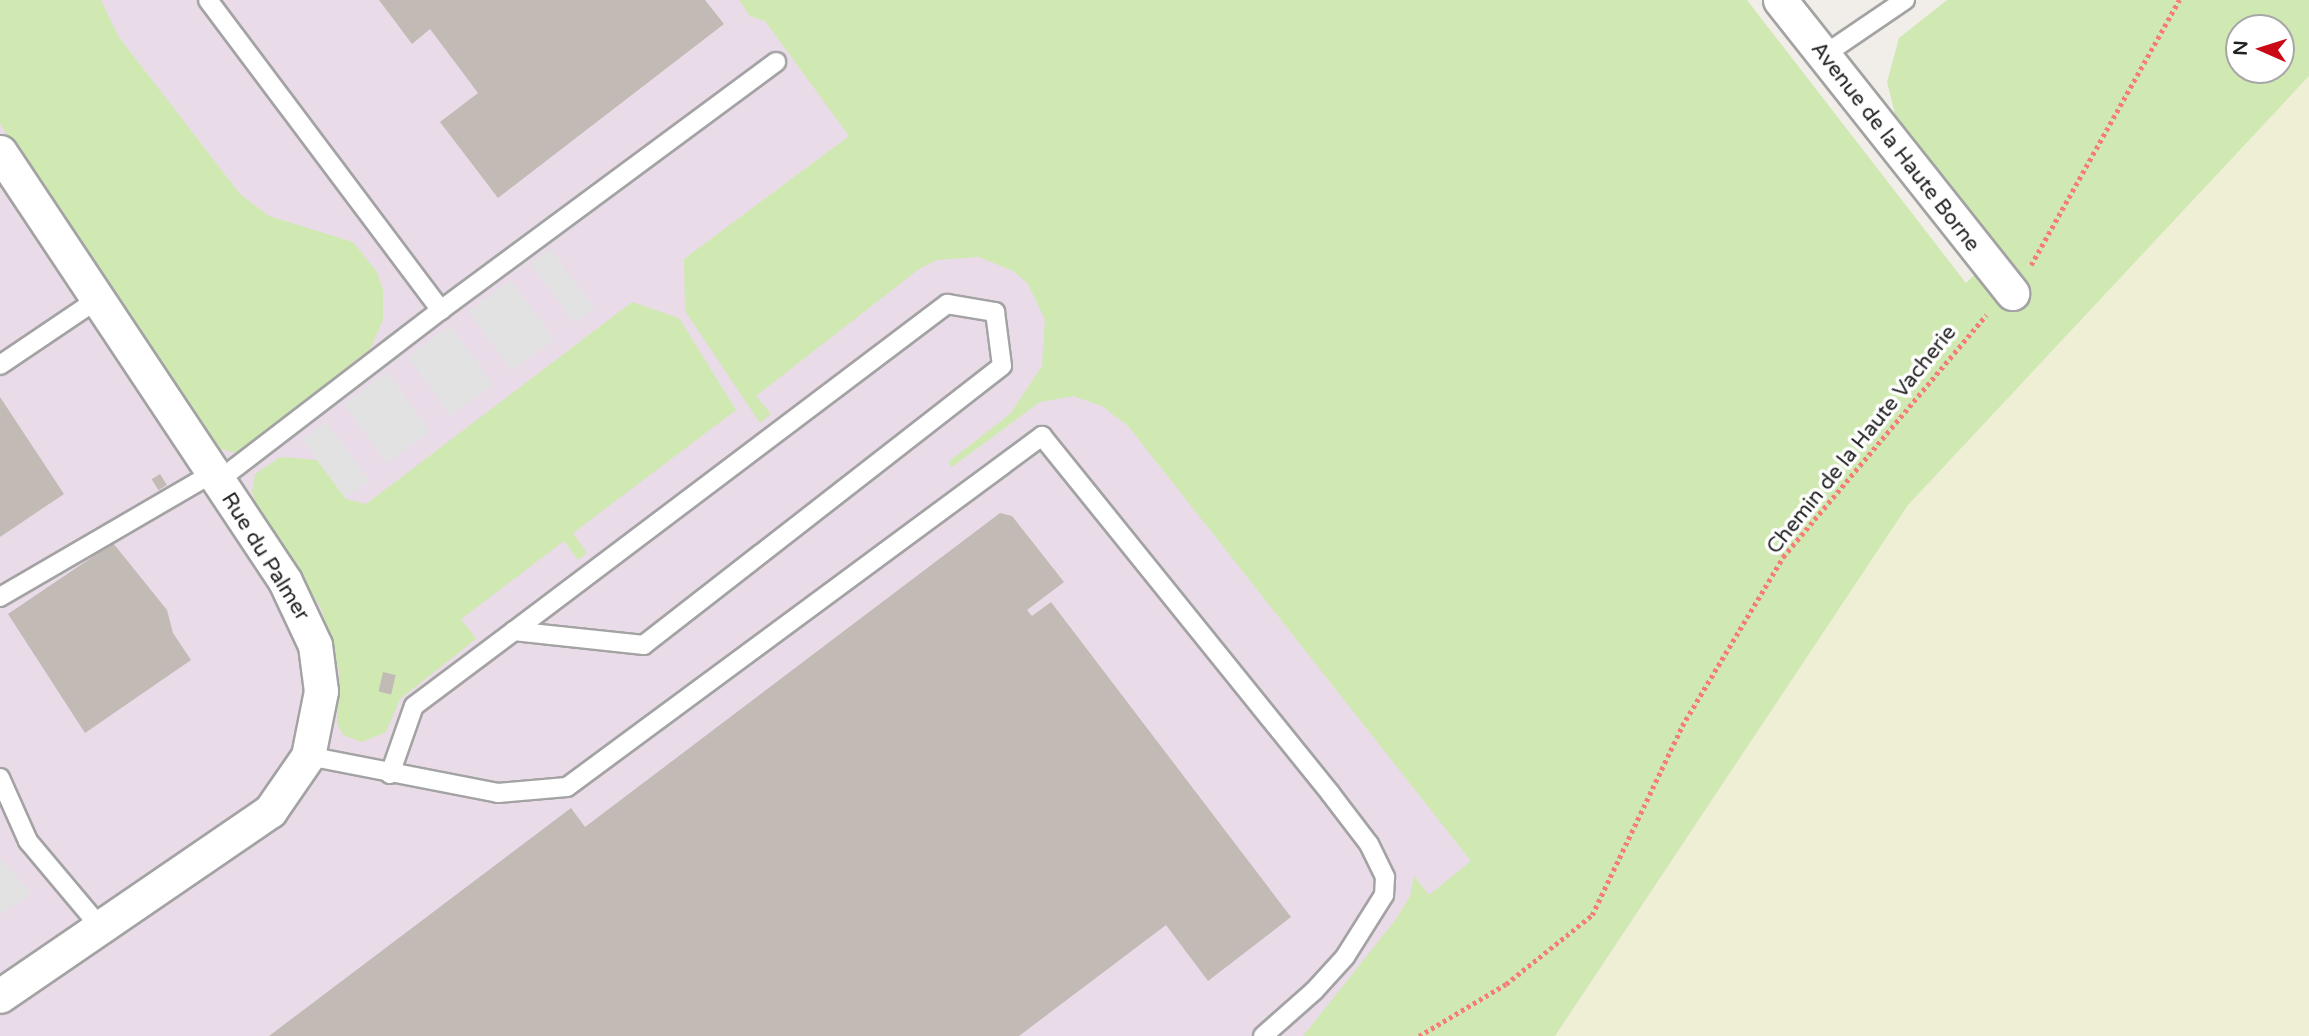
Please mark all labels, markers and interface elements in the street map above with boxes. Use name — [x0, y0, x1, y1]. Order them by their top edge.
north arrow — [2225, 14, 2295, 84]
street label: Avenue de la Haute Borne — [1805, 37, 1985, 257]
text: N — [2230, 40, 2252, 56]
street label: Chemin de la Haute Vacherie — [1762, 321, 1962, 559]
street label: Rue du Palmer — [216, 488, 314, 626]

